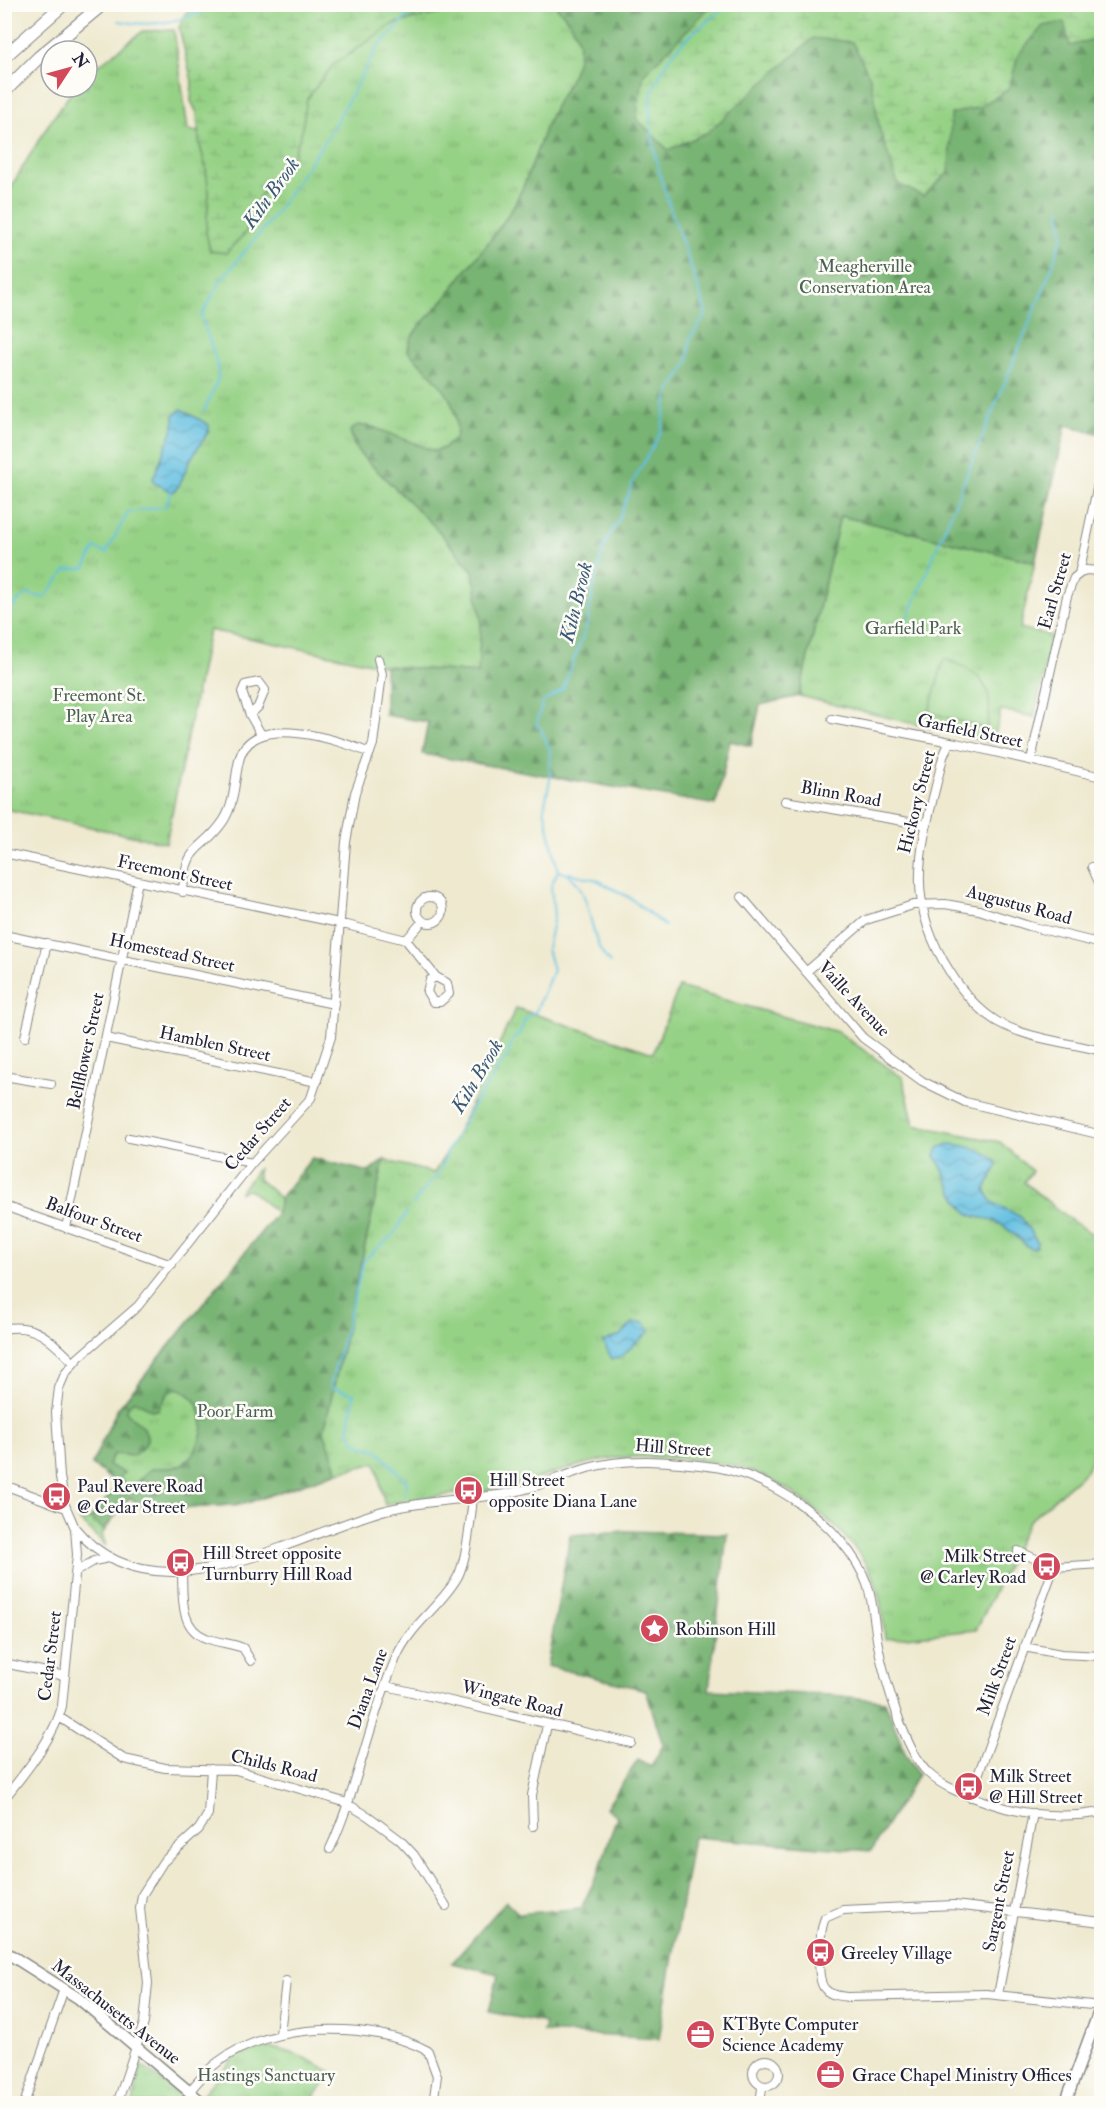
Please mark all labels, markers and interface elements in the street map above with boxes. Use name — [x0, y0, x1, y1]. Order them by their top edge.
north arrow — [39, 39, 99, 99]
text: N — [67, 48, 93, 73]
water label: Kiln Brook — [236, 153, 305, 234]
park label: Meagherville Conservation Area — [799, 255, 932, 299]
street label: Earl Street — [1033, 550, 1077, 632]
water label: Kiln Brook — [554, 559, 598, 646]
park label: Garfield Park — [865, 617, 962, 640]
park label: Freemont St. Play Area — [52, 684, 146, 728]
street label: Garfield Street — [915, 709, 1025, 753]
street label: Hickory Street — [893, 748, 941, 856]
street label: Blinn Road — [799, 776, 883, 812]
street label: Freemont Street — [115, 850, 235, 896]
street label: Augustus Road — [963, 880, 1074, 930]
street label: Homestead Street — [107, 928, 237, 978]
street label: Vaille Avenue — [813, 956, 895, 1042]
street label: Bellflower Street — [62, 990, 110, 1112]
street label: Hamblen Street — [157, 1021, 273, 1067]
water label: Kiln Brook — [445, 1035, 509, 1118]
street label: Cedar Street — [220, 1092, 297, 1176]
street label: Balfour Street — [42, 1192, 146, 1248]
park label: Poor Farm — [197, 1400, 273, 1423]
street label: Hill Street — [634, 1434, 712, 1462]
place label: Hill Street opposite Diana Lane — [489, 1469, 638, 1513]
bus stop icon: Hill Street opposite Diana Lane — [452, 1474, 484, 1506]
place label: Paul Revere Road @ Cedar Street — [77, 1475, 203, 1519]
bus stop icon: Paul Revere Road @ Cedar Street — [40, 1480, 72, 1512]
place label: Hill Street opposite Turnburry Hill Road — [202, 1542, 352, 1586]
place label: Milk Street @ Carley Road — [920, 1545, 1026, 1589]
bus stop icon: Hill Street opposite Turnburry Hill Road — [165, 1547, 197, 1579]
bus stop icon: Milk Street @ Carley Road — [1031, 1550, 1063, 1582]
street label: Cedar Street — [33, 1609, 67, 1702]
place icon: Robinson Hill — [638, 1613, 670, 1645]
place label: Robinson Hill — [675, 1618, 776, 1641]
street label: Milk Street — [972, 1633, 1022, 1719]
street label: Diana Lane — [343, 1645, 393, 1733]
street label: Wingate Road — [458, 1675, 565, 1723]
street label: Childs Road — [228, 1744, 320, 1788]
place label: Milk Street @ Hill Street — [989, 1765, 1083, 1809]
bus stop icon: Milk Street @ Hill Street — [952, 1770, 984, 1802]
street label: Sargent Street — [978, 1848, 1020, 1954]
bus stop icon: Greeley Village — [804, 1937, 836, 1969]
place label: Greeley Village — [841, 1942, 953, 1965]
street label: Massachusetts Avenue — [47, 1954, 186, 2070]
place label: KTByte Computer Science Academy — [722, 2013, 859, 2057]
office icon: KTByte Computer Science Academy — [685, 2018, 717, 2050]
office icon: Grace Chapel Ministry Offices — [815, 2059, 847, 2091]
park label: Hastings Sanctuary — [197, 2064, 336, 2087]
place label: Grace Chapel Ministry Offices — [852, 2064, 1072, 2087]

